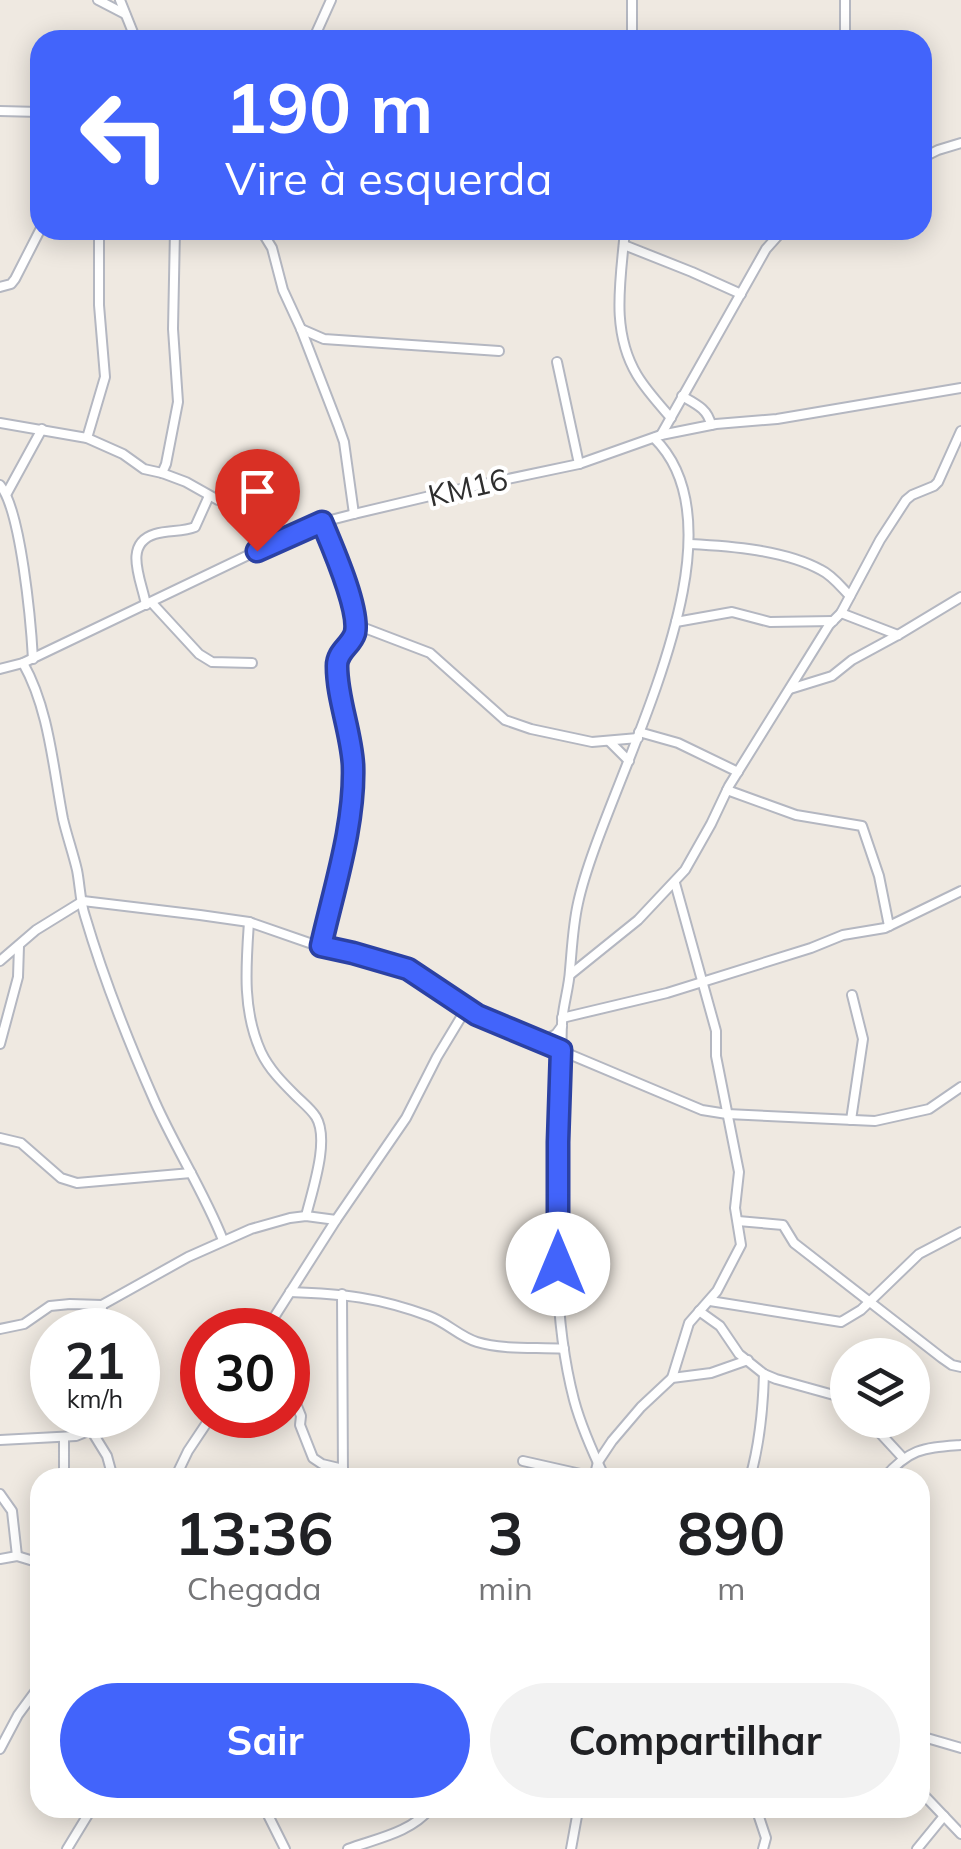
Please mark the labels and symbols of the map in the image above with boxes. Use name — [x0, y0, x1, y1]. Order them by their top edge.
pin — [215, 449, 300, 552]
street label: KM16 — [424, 459, 511, 515]
position arrow — [506, 1212, 610, 1316]
speed limit sign: 30 — [180, 1308, 310, 1438]

